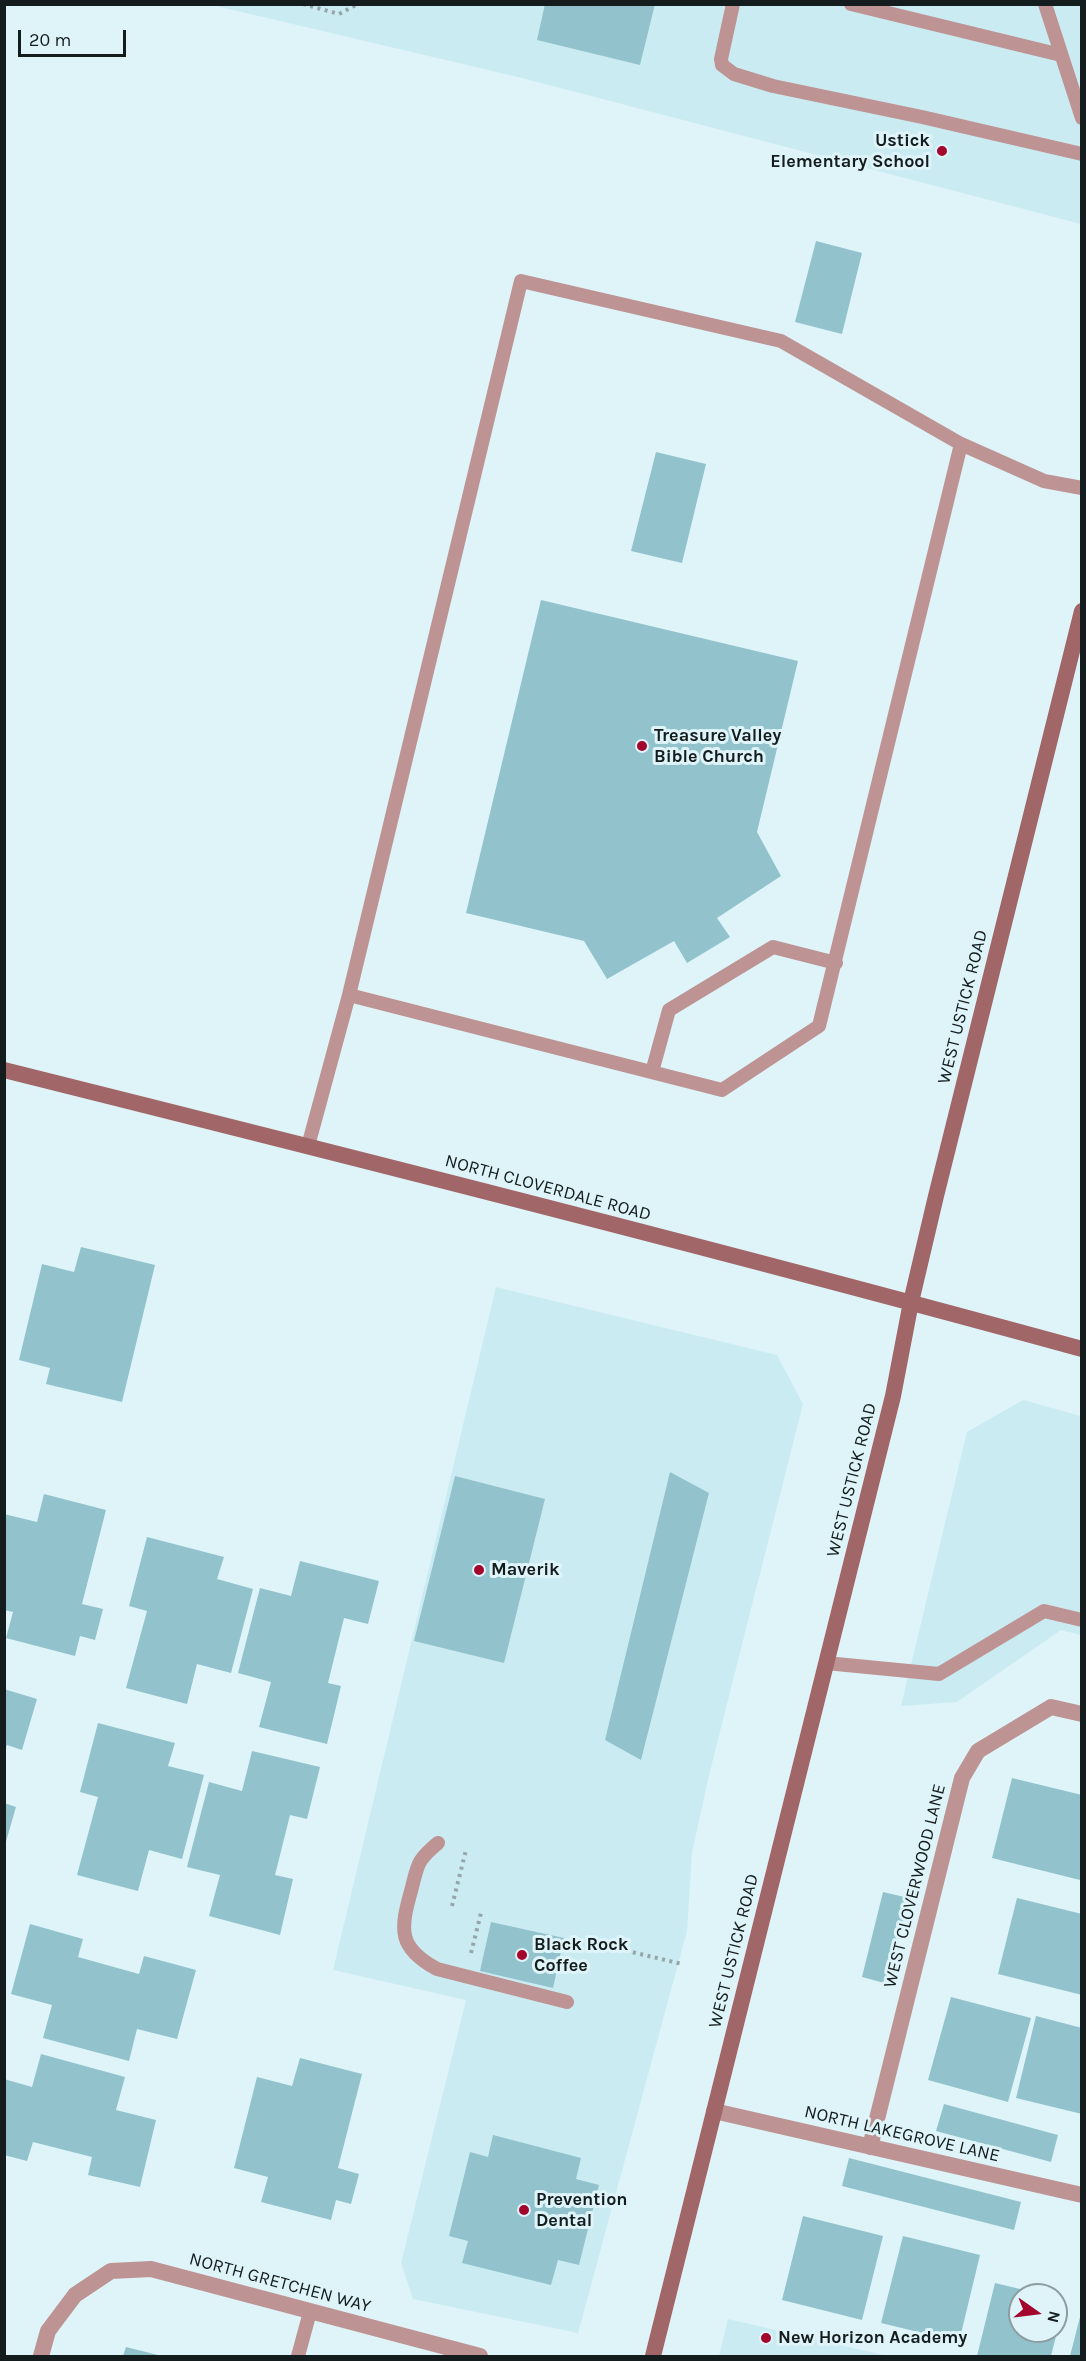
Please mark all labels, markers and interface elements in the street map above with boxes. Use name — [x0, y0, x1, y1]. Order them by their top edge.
scale bar — [21, 18, 129, 56]
text: 20 m — [29, 29, 71, 51]
place label: Ustick Elementary School — [770, 130, 930, 172]
marker: Ustick Elementary School — [935, 144, 949, 158]
place label: Treasure Valley Bible Church — [654, 725, 781, 768]
marker: Treasure Valley Bible Church — [635, 739, 649, 753]
street label: WEST USTICK ROAD — [933, 928, 993, 1086]
street label: NORTH CLOVERDALE ROAD — [443, 1150, 653, 1226]
street label: WEST USTICK ROAD — [822, 1401, 882, 1559]
place label: Maverik — [491, 1559, 560, 1581]
marker: Maverik — [472, 1563, 486, 1577]
street label: WEST CLOVERWOOD LANE — [879, 1782, 951, 1990]
street label: WEST USTICK ROAD — [704, 1872, 764, 2030]
place label: Black Rock Coffee — [534, 1934, 628, 1976]
marker: Black Rock Coffee — [515, 1948, 529, 1962]
street label: NORTH LAKEGROVE LANE — [802, 2101, 1002, 2167]
place label: Prevention Dental — [536, 2189, 628, 2232]
marker: Prevention Dental — [517, 2203, 531, 2217]
street label: NORTH GRETCHEN WAY — [187, 2248, 373, 2318]
north arrow — [1008, 2283, 1068, 2343]
text: N — [1043, 2309, 1065, 2325]
place label: New Horizon Academy — [778, 2327, 967, 2349]
marker: New Horizon Academy — [759, 2331, 773, 2345]

